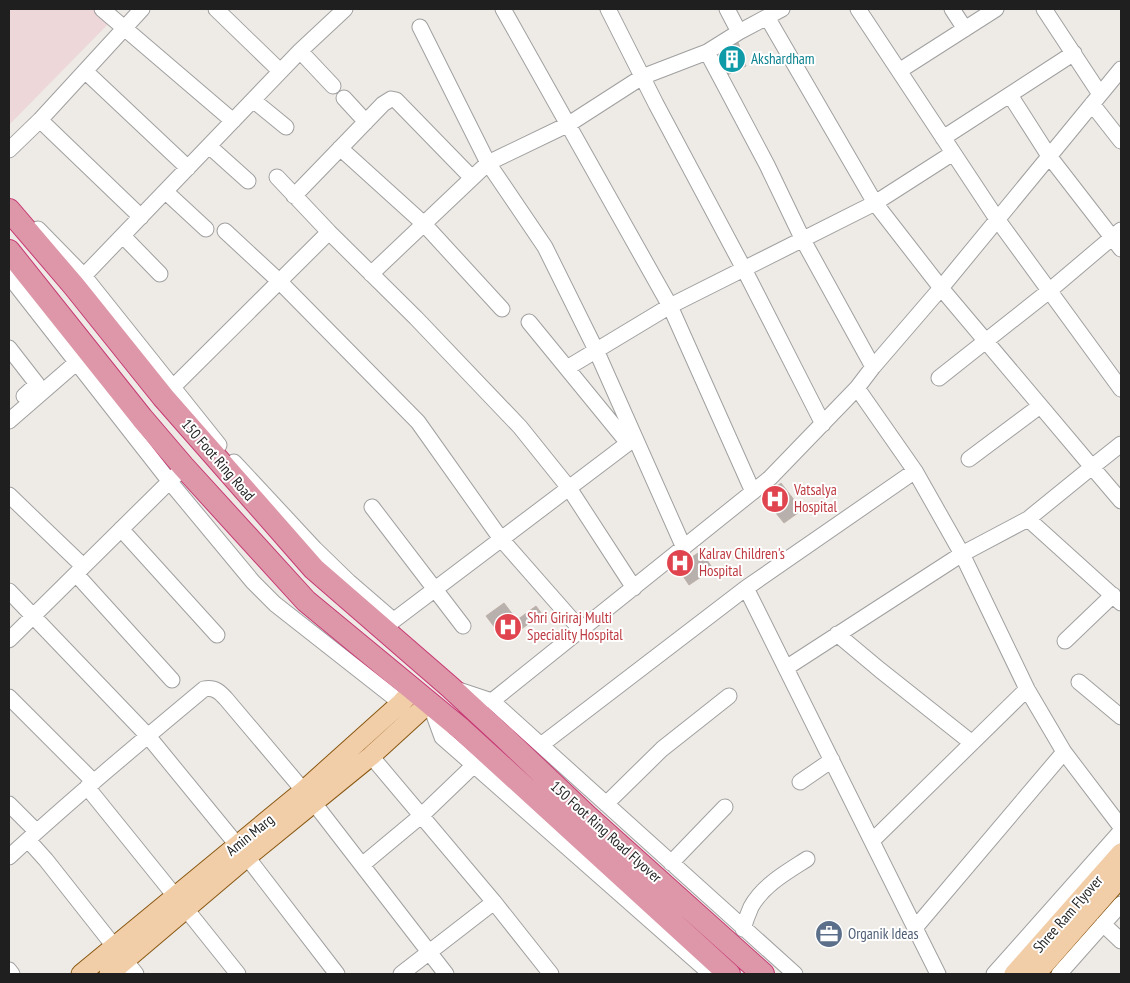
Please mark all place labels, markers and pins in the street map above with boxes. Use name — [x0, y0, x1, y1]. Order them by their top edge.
building icon: Akshardham — [717, 44, 747, 74]
place label: Akshardham — [751, 49, 815, 68]
place label: Vatsalya Hospital — [793, 480, 837, 516]
hospital icon: Vatsalya Hospital — [760, 484, 790, 514]
place label: Kalrav Children's Hospital — [699, 544, 785, 580]
hospital icon: Kalrav Children's Hospital — [665, 548, 695, 578]
place label: Shri Giriraj Multi Speciality Hospital — [527, 608, 623, 644]
hospital icon: Shri Giriraj Multi Speciality Hospital — [493, 612, 523, 642]
office icon: Organik Ideas — [814, 919, 844, 949]
place label: Organik Ideas — [848, 924, 919, 943]

